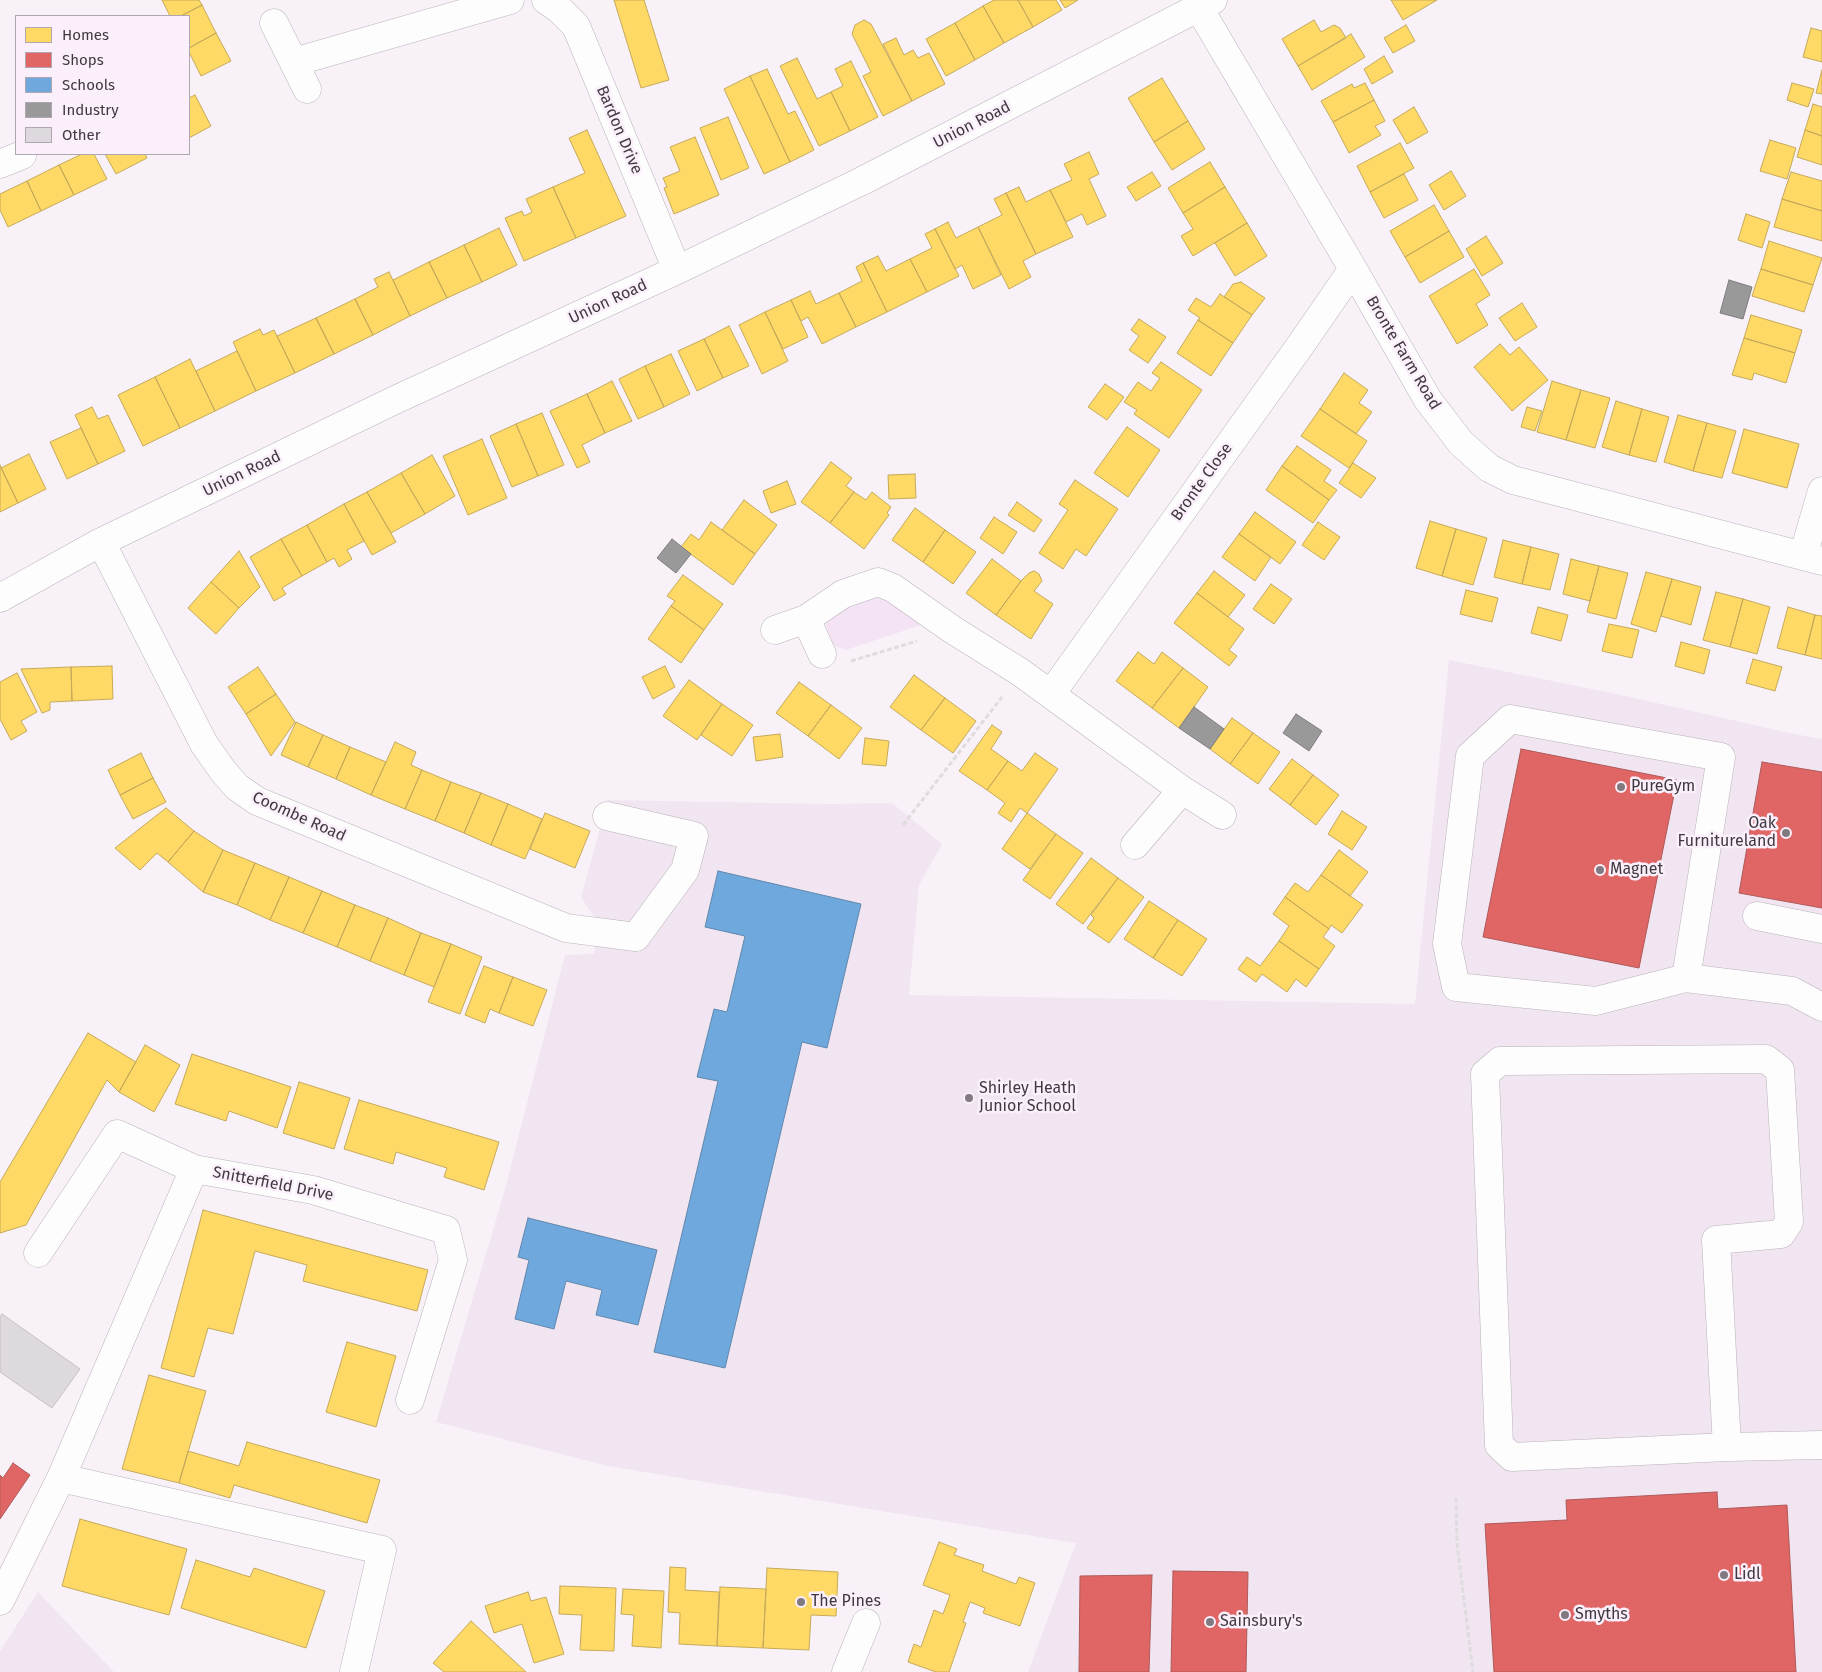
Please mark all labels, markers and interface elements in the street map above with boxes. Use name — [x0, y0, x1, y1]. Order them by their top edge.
legend — [15, 15, 190, 155]
text: Homes — [62, 26, 109, 44]
text: Shops — [62, 51, 104, 69]
text: Schools — [62, 76, 115, 94]
street label: Bardon Drive — [592, 83, 646, 177]
street label: Union Road — [930, 97, 1014, 153]
text: Industry — [62, 101, 119, 119]
text: Other — [62, 126, 101, 144]
street label: Union Road — [566, 275, 650, 329]
street label: Bronte Farm Road — [1361, 293, 1445, 413]
street label: Bronte Close — [1167, 439, 1237, 525]
street label: Union Road — [200, 447, 284, 501]
place label: PureGym — [1631, 777, 1695, 797]
marker: PureGym — [1615, 781, 1627, 793]
street label: Coombe Road — [249, 788, 349, 846]
place label: Oak Furnitureland — [1678, 814, 1776, 852]
marker: Oak Furnitureland — [1780, 827, 1792, 839]
place label: Magnet — [1610, 860, 1663, 880]
marker: Magnet — [1594, 864, 1606, 876]
place label: Shirley Heath Junior School — [979, 1079, 1076, 1117]
marker: Shirley Heath Junior School — [963, 1092, 975, 1104]
street label: Snitterfield Drive — [211, 1163, 335, 1205]
place label: Lidl — [1734, 1565, 1761, 1585]
marker: Lidl — [1718, 1569, 1730, 1581]
place label: The Pines — [811, 1592, 881, 1612]
marker: The Pines — [795, 1596, 807, 1608]
place label: Smyths — [1575, 1605, 1628, 1625]
marker: Smyths — [1559, 1609, 1571, 1621]
place label: Sainsbury's — [1220, 1612, 1302, 1632]
marker: Sainsbury's — [1204, 1616, 1216, 1628]

